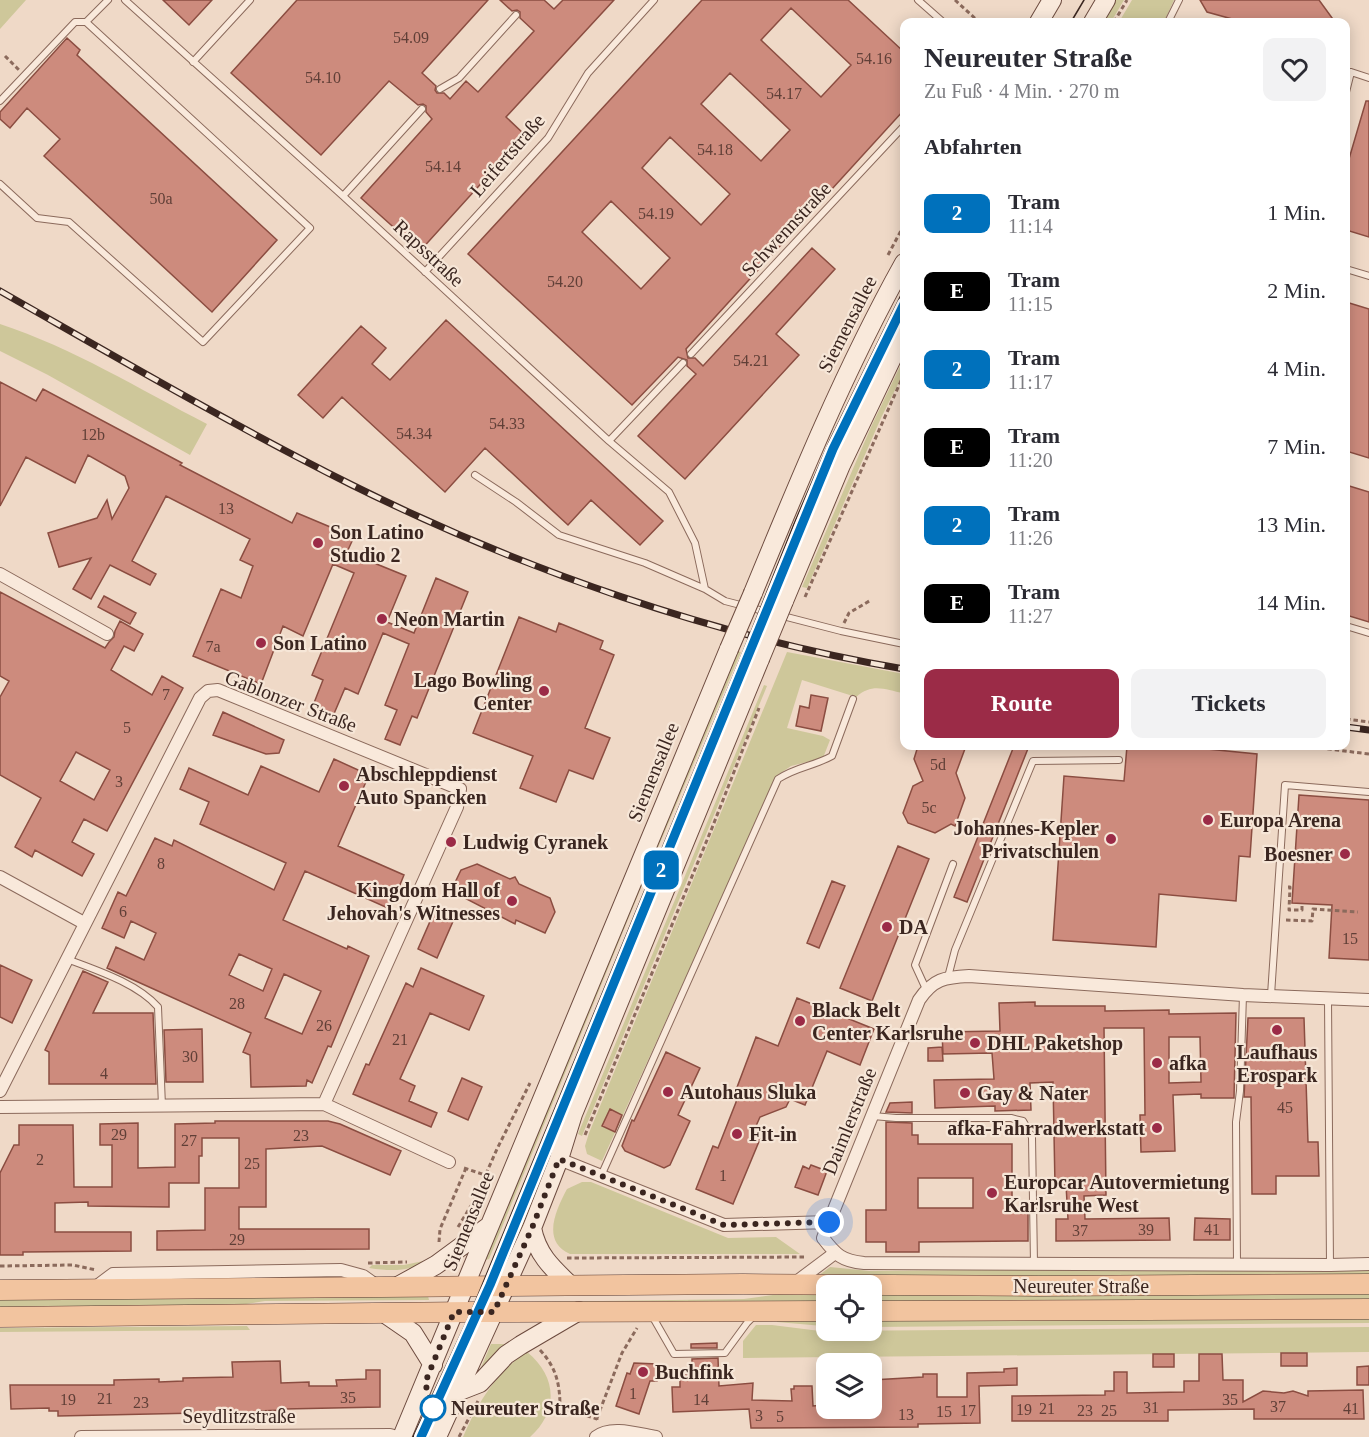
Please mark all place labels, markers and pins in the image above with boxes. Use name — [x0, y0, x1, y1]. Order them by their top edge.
place label: Son Latino Studio 2 — [330, 521, 424, 566]
marker: Son Latino Studio 2 — [311, 536, 325, 550]
place label: Neon Martin — [394, 608, 505, 630]
marker: Neon Martin — [375, 612, 389, 626]
place label: Son Latino — [273, 632, 367, 654]
marker: Son Latino — [254, 636, 268, 650]
place label: Lago Bowling Center — [414, 669, 532, 714]
marker: Lago Bowling Center — [537, 684, 551, 698]
place label: Abschleppdienst Auto Spancken — [356, 763, 497, 809]
marker: Abschleppdienst Auto Spancken — [337, 779, 351, 793]
place label: Europa Arena — [1220, 809, 1341, 832]
marker: Europa Arena — [1201, 813, 1215, 827]
place label: Johannes-Kepler Privatschulen — [953, 817, 1099, 862]
place label: Ludwig Cyranek — [463, 831, 609, 854]
marker: Johannes-Kepler Privatschulen — [1104, 832, 1118, 846]
marker: Ludwig Cyranek — [444, 835, 458, 849]
place label: Boesner — [1264, 843, 1333, 865]
marker: Boesner — [1338, 847, 1352, 861]
place label: Kingdom Hall of Jehovah's Witnesses — [327, 879, 500, 924]
marker: Kingdom Hall of Jehovah's Witnesses — [505, 894, 519, 908]
place label: DA — [899, 916, 928, 938]
marker: DA — [880, 920, 894, 934]
place label: Black Belt Center Karlsruhe — [812, 999, 963, 1044]
marker: Black Belt Center Karlsruhe — [793, 1014, 807, 1028]
marker: Laufhaus Erospark — [1270, 1023, 1284, 1037]
place label: DHL Paketshop — [987, 1032, 1123, 1055]
marker: DHL Paketshop — [968, 1036, 982, 1050]
place label: Laufhaus Erospark — [1236, 1041, 1318, 1087]
place label: afka — [1169, 1052, 1207, 1074]
marker: afka — [1150, 1056, 1164, 1070]
place label: Autohaus Sluka — [680, 1081, 816, 1103]
place label: Gay & Nater — [977, 1082, 1088, 1105]
marker: Autohaus Sluka — [661, 1085, 675, 1099]
marker: Gay & Nater — [958, 1086, 972, 1100]
place label: afka-Fahrradwerkstatt — [947, 1117, 1145, 1139]
marker: afka-Fahrradwerkstatt — [1150, 1121, 1164, 1135]
place label: Fit-in — [749, 1123, 797, 1145]
marker: Fit-in — [730, 1127, 744, 1141]
place label: Europcar Autovermietung Karlsruhe West — [1004, 1171, 1229, 1216]
marker: Europcar Autovermietung Karlsruhe West — [985, 1186, 999, 1200]
place label: Buchfink — [655, 1361, 735, 1383]
marker: Buchfink — [636, 1365, 650, 1379]
marker: Neureuter Straße — [420, 1395, 446, 1421]
place label: Neureuter Straße — [451, 1397, 600, 1419]

